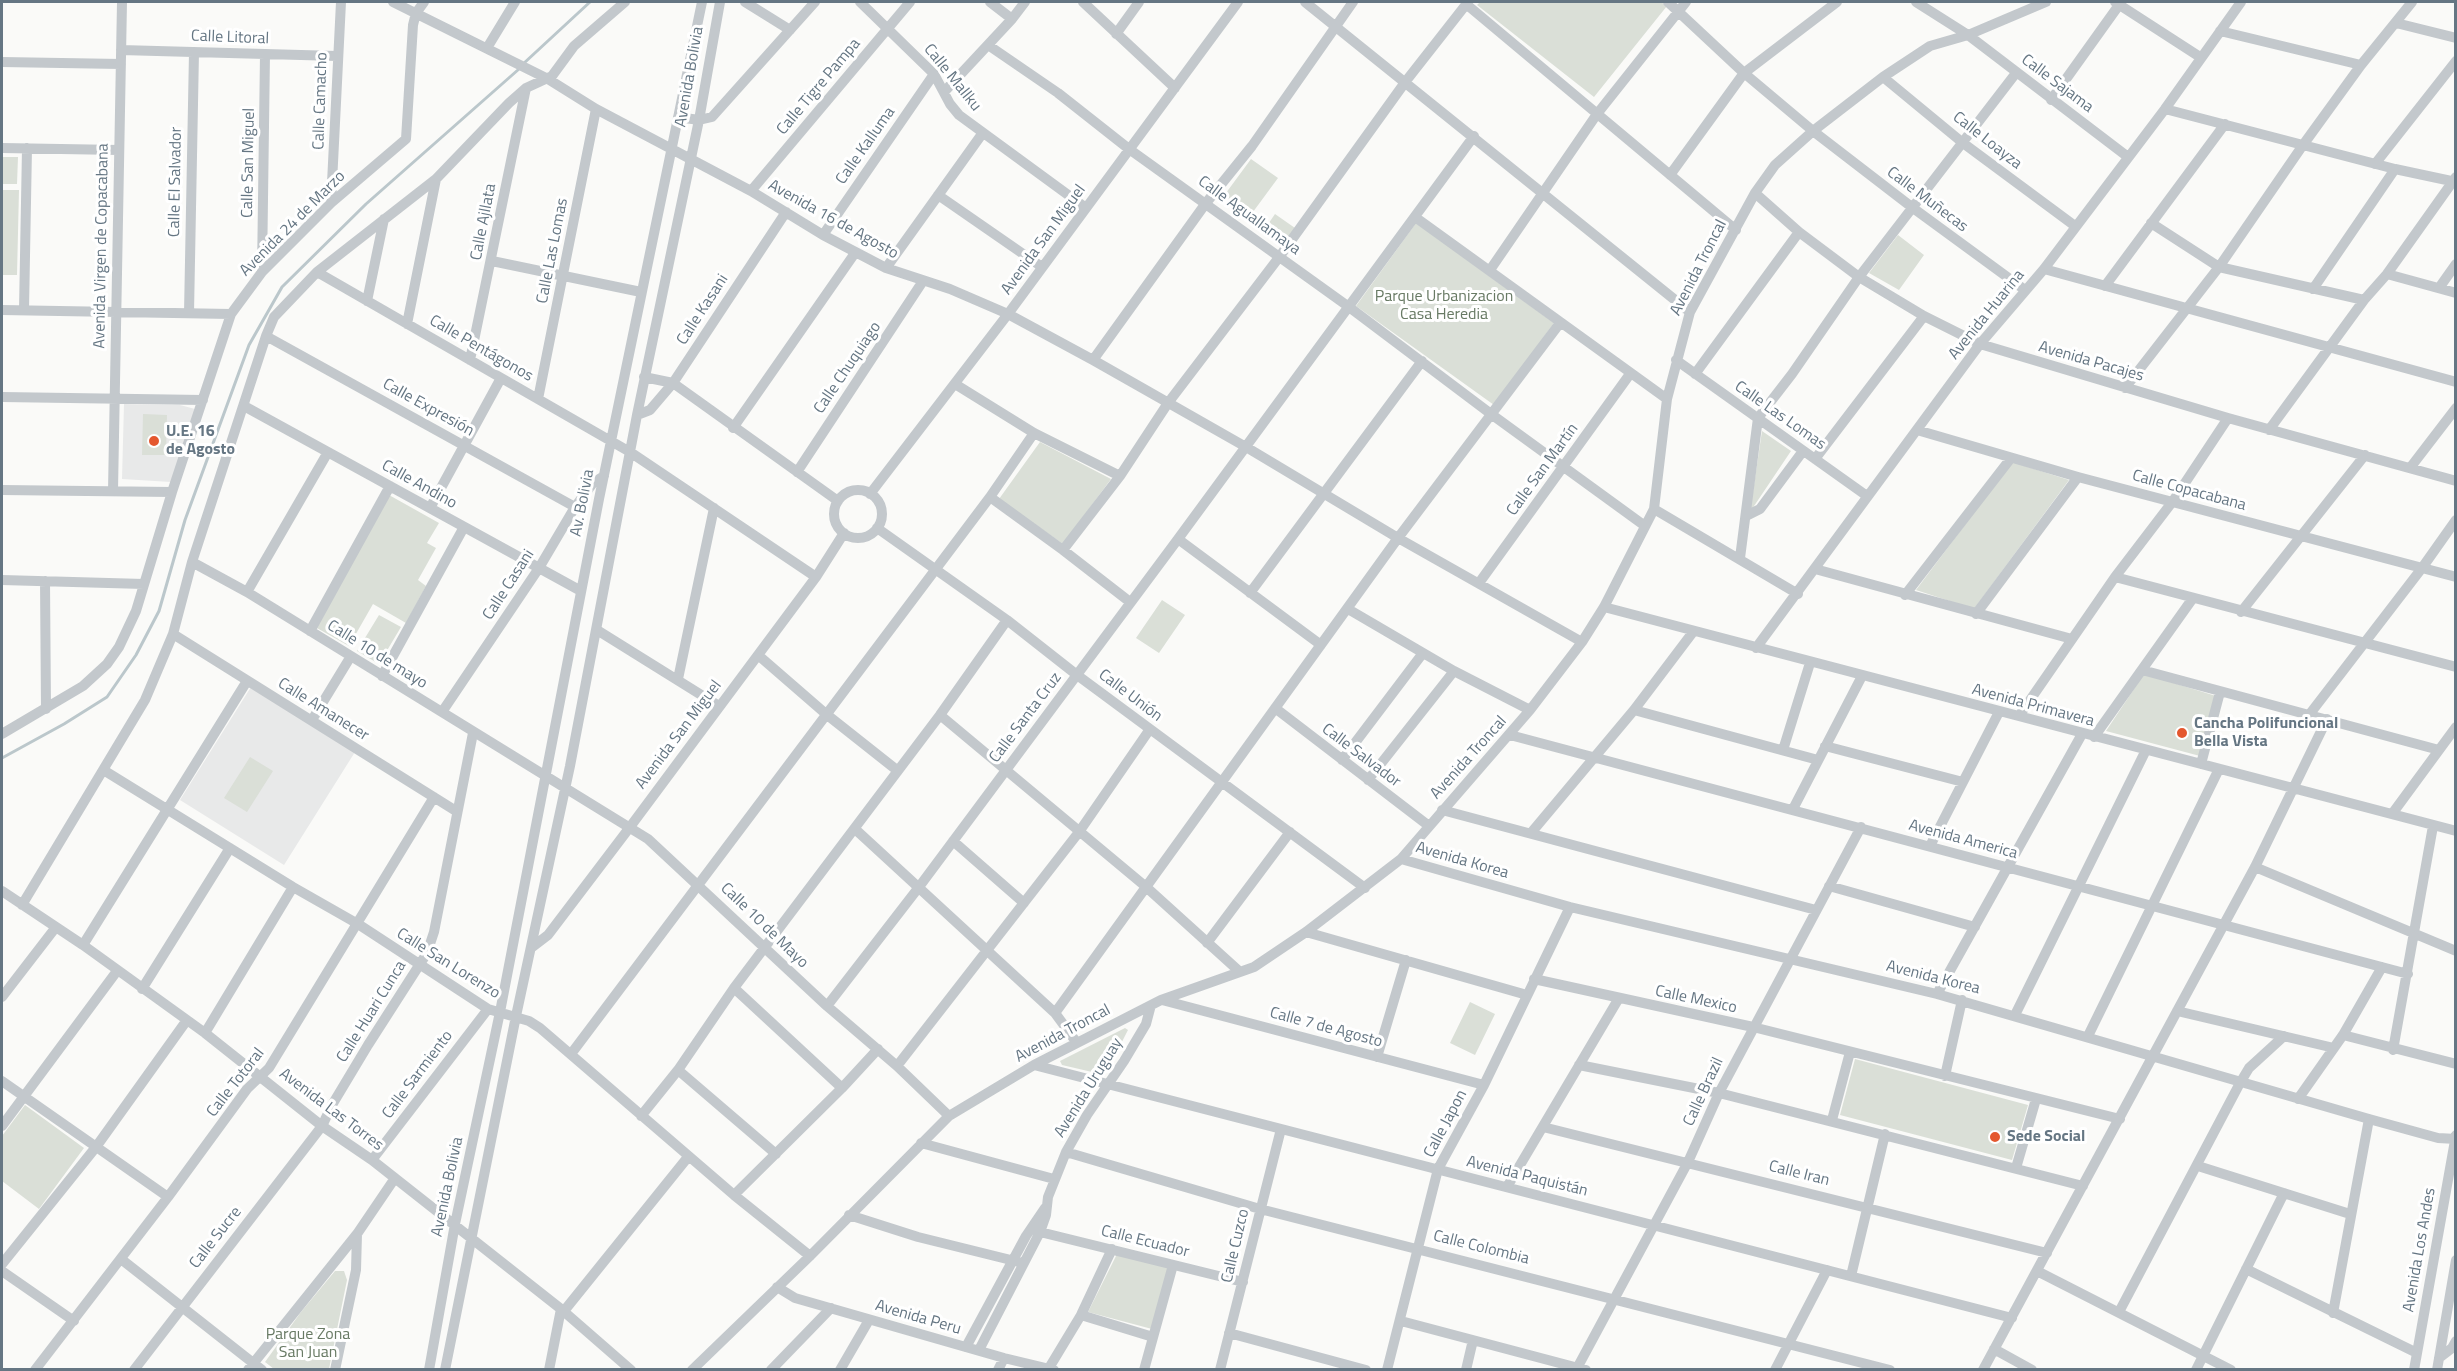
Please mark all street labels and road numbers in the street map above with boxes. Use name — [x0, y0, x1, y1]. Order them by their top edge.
street label: Avenida Bolivia — [672, 25, 708, 129]
street label: Calle Litoral — [191, 27, 269, 49]
street label: Calle Tigre Pampa — [773, 35, 865, 139]
street label: Calle Mallku — [919, 41, 985, 115]
street label: Calle Sajama — [2017, 51, 2097, 117]
street label: Calle Camacho — [310, 52, 332, 150]
street label: Calle Kalluma — [832, 104, 900, 188]
street label: Calle San Miguel — [238, 108, 260, 218]
street label: Calle Loayza — [1949, 108, 2025, 174]
street label: Calle El Salvador — [165, 127, 187, 237]
street label: Avenida Virgen de Copacabana — [91, 143, 113, 349]
street label: Calle Muñecas — [1883, 163, 1971, 237]
street label: Avenida 24 de Marzo — [236, 167, 350, 281]
street label: Calle Aguallamaya — [1194, 172, 1304, 260]
street label: Avenida 16 de Agosto — [764, 176, 902, 264]
street label: Avenida San Miguel — [998, 181, 1090, 299]
street label: Calle Ajllata — [467, 182, 501, 262]
street label: Calle Las Lomas — [533, 197, 573, 305]
street label: Avenida Troncal — [1667, 217, 1731, 319]
street label: Avenida Huarina — [1945, 266, 2029, 364]
street label: Calle Kasani — [673, 271, 733, 349]
street label: Calle Pentágonos — [426, 312, 536, 386]
street label: Calle Chuquiago — [810, 318, 886, 418]
street label: Avenida Pacajes — [2036, 338, 2146, 386]
street label: Calle Expresión — [379, 375, 477, 441]
street label: Calle Las Lomas — [1731, 377, 1829, 455]
street label: Calle San Martín — [1503, 420, 1583, 520]
street label: Calle Andino — [378, 457, 460, 513]
street label: Calle Copacabana — [2130, 467, 2248, 515]
street label: Av. Bolivia — [567, 468, 599, 538]
street label: Calle Casani — [479, 546, 539, 624]
street label: Calle 10 de mayo — [323, 617, 431, 693]
street label: Calle Unión — [1094, 666, 1166, 726]
street label: Calle Santa Cruz — [986, 669, 1066, 767]
street label: Calle Amanecer — [274, 674, 372, 746]
street label: Avenida San Miguel — [632, 677, 726, 793]
street label: Avenida Primavera — [1970, 680, 2096, 732]
street label: Avenida Troncal — [1427, 713, 1511, 803]
street label: Calle Salvador — [1318, 720, 1404, 792]
street label: Avenida America — [1906, 816, 2020, 864]
street label: Avenida Korea — [1413, 839, 1511, 883]
street label: Calle 10 de Mayo — [716, 879, 812, 973]
street label: Calle San Lorenzo — [393, 925, 503, 1003]
street label: Avenida Korea — [1884, 957, 1982, 999]
street label: Calle Huari Cunca — [333, 958, 411, 1066]
street label: Calle Mexico — [1653, 982, 1739, 1018]
street label: Avenida Troncal — [1012, 1001, 1114, 1067]
street label: Calle 7 de Agosto — [1268, 1004, 1384, 1052]
street label: Calle Sarmiento — [379, 1027, 457, 1123]
street label: Avenida Uruguay — [1051, 1035, 1127, 1141]
street label: Calle Totoral — [203, 1045, 269, 1121]
street label: Calle Brazil — [1680, 1055, 1728, 1129]
street label: Avenida Las Torres — [275, 1065, 387, 1155]
street label: Calle Japon — [1420, 1087, 1472, 1161]
street label: Avenida Bolivia — [428, 1135, 468, 1239]
street label: Avenida Paquistán — [1464, 1153, 1590, 1201]
street label: Calle Iran — [1767, 1157, 1831, 1191]
street label: Avenida Los Andes — [2400, 1186, 2440, 1314]
street label: Calle Sucre — [186, 1203, 246, 1273]
street label: Calle Cuzco — [1218, 1207, 1254, 1285]
street label: Calle Ecuador — [1099, 1222, 1191, 1262]
street label: Calle Colombia — [1431, 1227, 1531, 1269]
street label: Avenida Peru — [873, 1297, 963, 1339]

